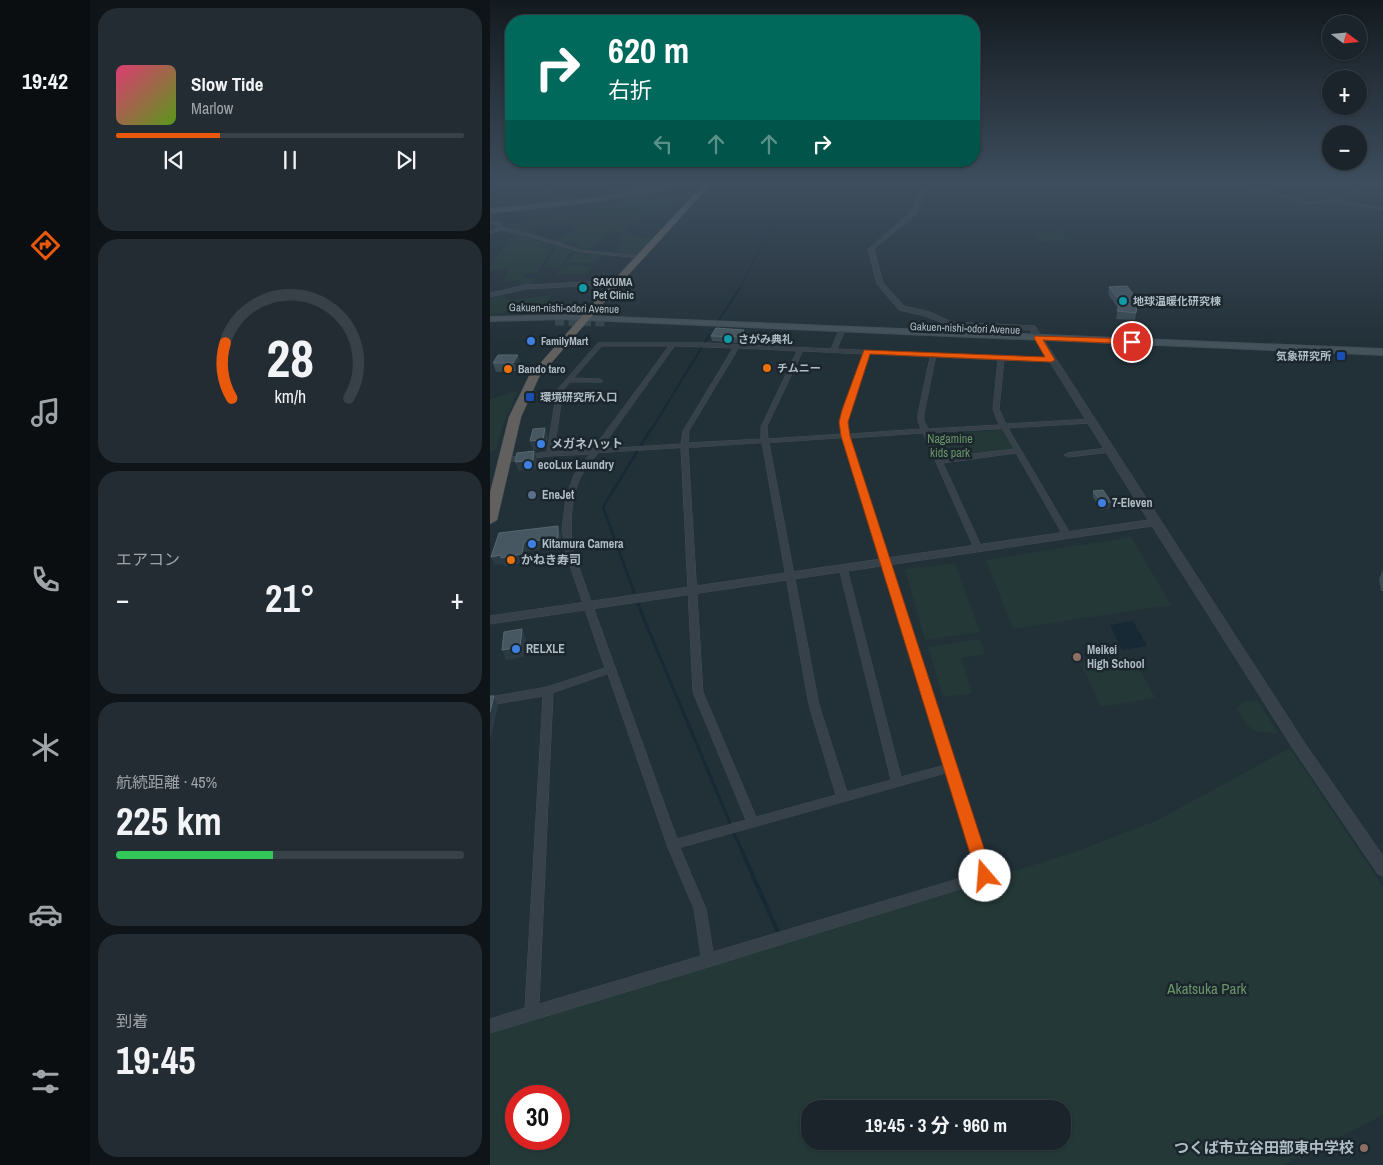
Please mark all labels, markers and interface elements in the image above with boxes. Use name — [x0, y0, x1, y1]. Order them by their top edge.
north arrow — [1322, 15, 1368, 60]
map controls — [1322, 15, 1367, 170]
text: 620 m — [608, 27, 689, 74]
icon: right — [525, 35, 590, 100]
text: 19:42 — [22, 66, 68, 96]
button: + — [1322, 70, 1367, 115]
text: Slow Tide — [191, 71, 263, 97]
text: 右折 — [608, 75, 652, 105]
text: Marlow — [191, 97, 233, 119]
button: − — [1322, 125, 1367, 170]
icon: left — [649, 130, 677, 158]
icon: ahead — [702, 130, 730, 158]
icon: ahead — [755, 130, 783, 158]
icon: right — [808, 130, 836, 158]
icon: previous — [160, 146, 188, 174]
icon: pause — [276, 146, 304, 174]
icon: next — [392, 146, 420, 174]
icon: directions — [28, 228, 63, 263]
place label: SAKUMA Pet Clinic — [593, 275, 634, 302]
marker: SAKUMA Pet Clinic — [577, 282, 589, 294]
place label: 地球温暖化研究棟 — [1133, 294, 1221, 308]
marker: 地球温暖化研究棟 — [1117, 295, 1129, 307]
street label: Gakuen-nishi-odori Avenue — [509, 300, 619, 316]
street label: Gakuen-nishi-odori Avenue — [910, 319, 1020, 337]
pin — [1111, 321, 1153, 363]
text: 28 — [266, 323, 314, 393]
icon: arrive — [1118, 328, 1146, 356]
place label: さがみ典礼 — [738, 332, 793, 346]
marker: さがみ典礼 — [722, 333, 734, 345]
place label: FamilyMart — [541, 334, 588, 348]
marker: FamilyMart — [525, 335, 537, 347]
place label: 気象研究所 — [1276, 349, 1331, 363]
marker: 気象研究所 — [1335, 350, 1347, 362]
place label: チムニー — [777, 361, 821, 375]
place label: Bando taro — [518, 362, 566, 376]
marker: チムニー — [761, 362, 773, 374]
marker: Bando taro — [502, 363, 514, 375]
text: km/h — [274, 385, 306, 409]
place label: 環境研究所入口 — [540, 390, 617, 404]
marker: 環境研究所入口 — [524, 391, 536, 403]
icon: music — [28, 395, 63, 430]
park label: Nagamine kids park — [927, 431, 973, 461]
place label: メガネハット — [551, 436, 623, 452]
marker: メガネハット — [535, 438, 547, 450]
place label: ecoLux Laundry — [538, 457, 615, 473]
marker: ecoLux Laundry — [522, 459, 534, 471]
place label: EneJet — [542, 487, 575, 503]
marker: EneJet — [526, 489, 538, 501]
place label: 7-Eleven — [1112, 495, 1152, 511]
marker: 7-Eleven — [1096, 497, 1108, 509]
place label: Kitamura Camera — [542, 536, 624, 552]
marker: Kitamura Camera — [526, 538, 538, 550]
text: エアコン — [116, 548, 180, 570]
place label: かねき寿司 — [521, 552, 581, 568]
marker: かねき寿司 — [505, 554, 517, 566]
icon: phone — [28, 562, 63, 597]
text: 21° — [265, 573, 315, 624]
text: − — [116, 580, 129, 618]
text: + — [451, 580, 464, 618]
place label: RELXLE — [526, 641, 565, 657]
place label: Meikei High School — [1087, 642, 1145, 672]
marker: RELXLE — [510, 643, 522, 655]
marker: Meikei High School — [1071, 651, 1083, 663]
icon: climate — [28, 730, 63, 765]
text: 航続距離 · 45% — [116, 771, 217, 793]
text: 225 km — [116, 796, 222, 847]
position arrow — [958, 849, 1010, 901]
icon: car — [28, 897, 63, 932]
park label: Akatsuka Park — [1166, 978, 1247, 999]
text: 到着 — [116, 1010, 148, 1032]
text: 19:45 — [116, 1035, 196, 1086]
icon: filters — [28, 1064, 63, 1099]
speed limit sign: 30 — [505, 1085, 570, 1150]
text: 19:45 · 3 分 · 960 m — [865, 1112, 1007, 1138]
place label: つくば市立谷田部東中学校 — [1174, 1137, 1354, 1158]
marker: つくば市立谷田部東中学校 — [1358, 1142, 1370, 1154]

